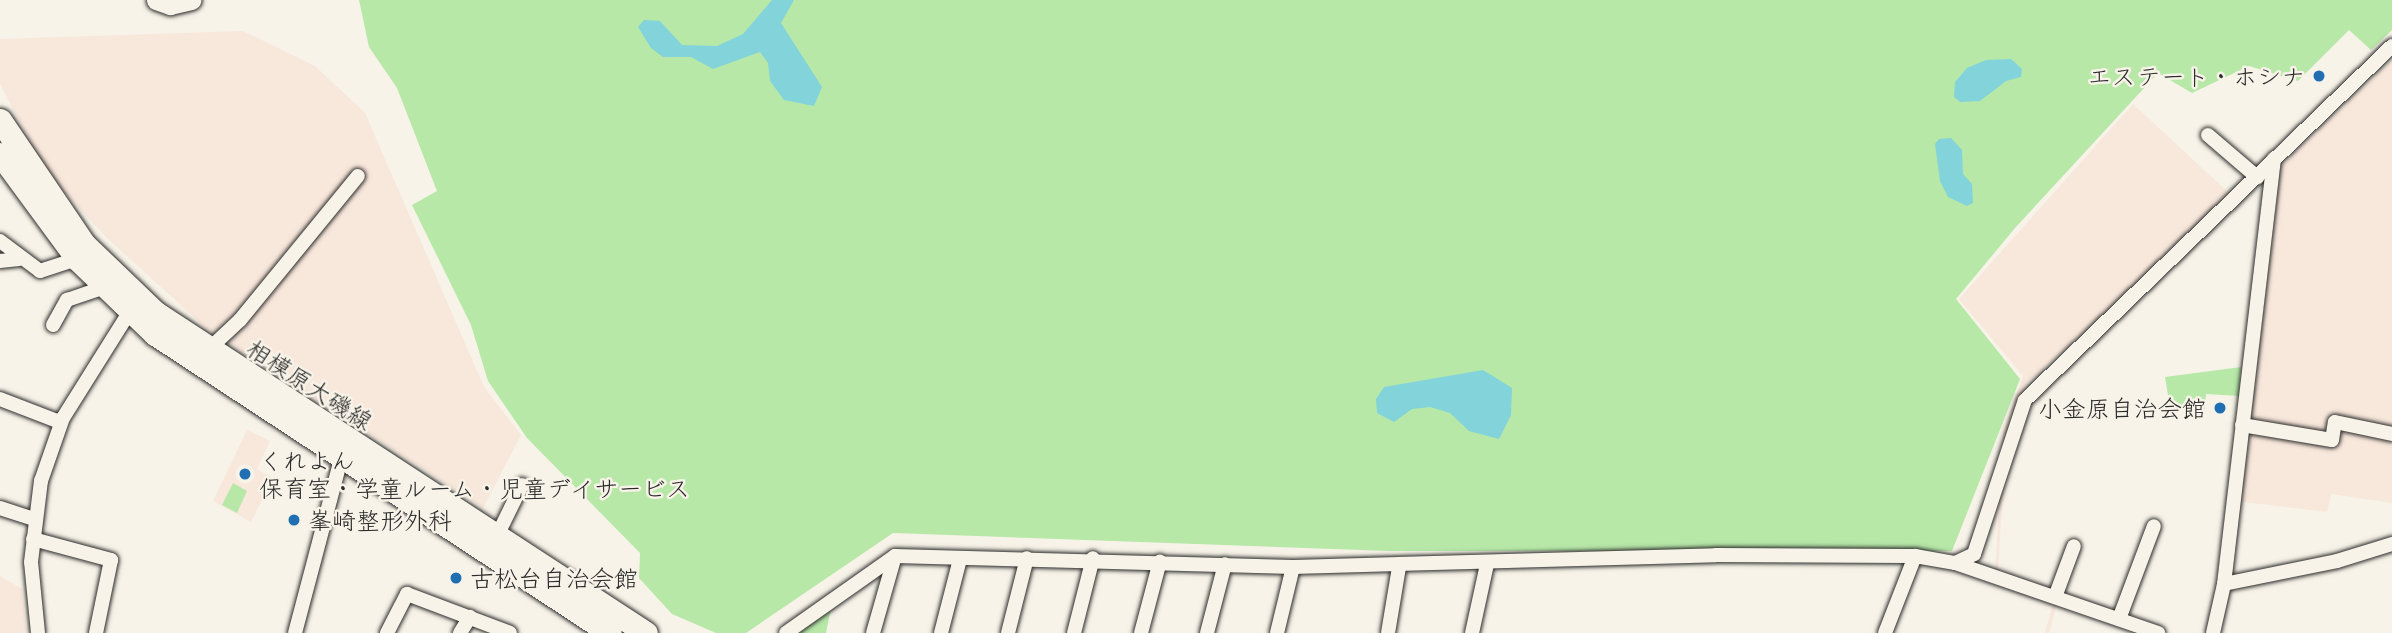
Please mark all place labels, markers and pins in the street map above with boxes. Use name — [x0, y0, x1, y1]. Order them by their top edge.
place label: エステート・ホシナ — [2089, 62, 2305, 90]
marker: エステート・ホシナ — [2311, 68, 2327, 84]
place label: 小金原自治会館 — [2038, 394, 2206, 422]
marker: 小金原自治会館 — [2212, 400, 2228, 416]
place label: くれよん 保育室・学童ルーム・児童デイサービス — [259, 446, 692, 502]
marker: くれよん 保育室・学童ルーム・児童デイサービス — [237, 466, 253, 482]
place label: 峯崎整形外科 — [308, 506, 452, 534]
marker: 峯崎整形外科 — [286, 512, 302, 528]
place label: 古松台自治会館 — [470, 564, 638, 592]
marker: 古松台自治会館 — [448, 570, 464, 586]

